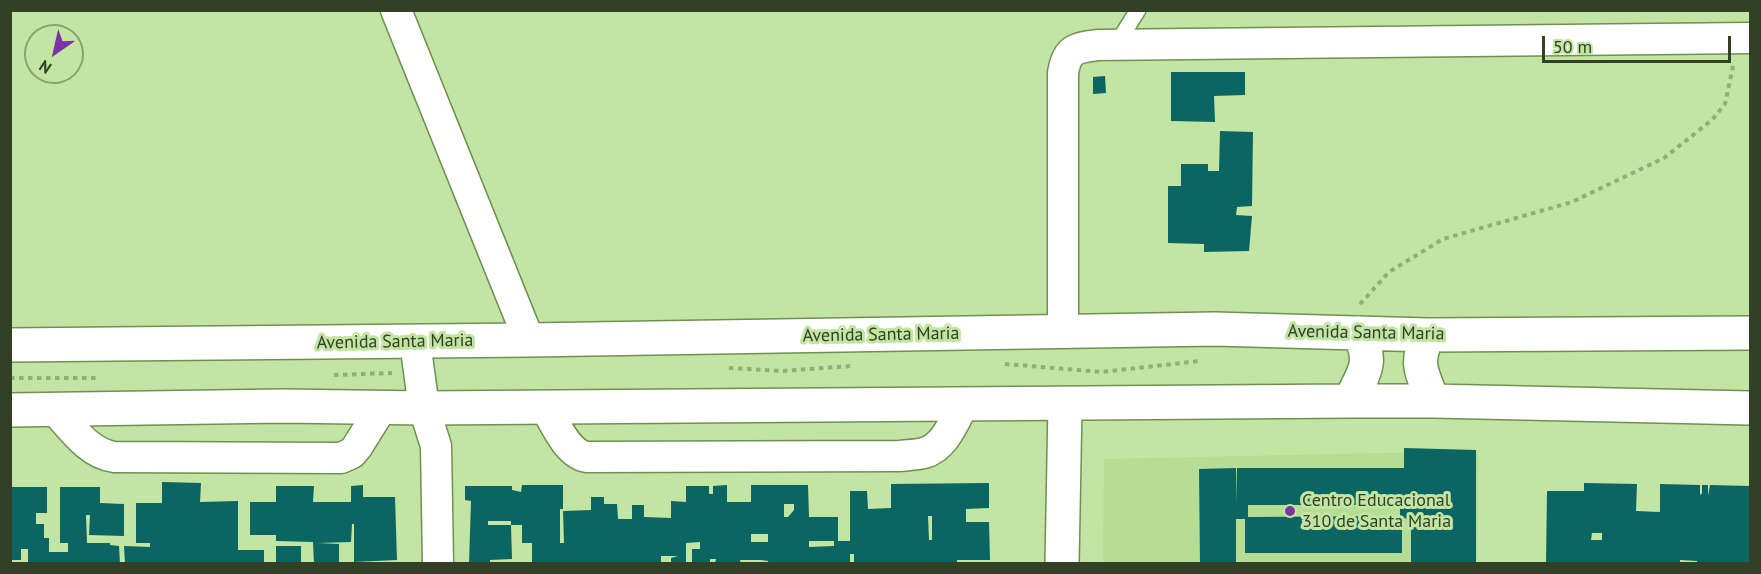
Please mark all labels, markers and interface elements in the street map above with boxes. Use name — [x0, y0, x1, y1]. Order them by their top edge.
north arrow — [24, 24, 84, 84]
scale bar — [1545, 24, 1734, 62]
text: 50 m — [1553, 35, 1592, 58]
text: N — [35, 56, 55, 78]
street label: Avenida Santa Maria — [1287, 321, 1445, 345]
street label: Avenida Santa Maria — [802, 323, 960, 347]
street label: Avenida Santa Maria — [316, 330, 474, 354]
place label: Centro Educacional 310 de Santa Maria — [1302, 490, 1451, 532]
marker: Centro Educacional 310 de Santa Maria — [1283, 504, 1297, 518]

